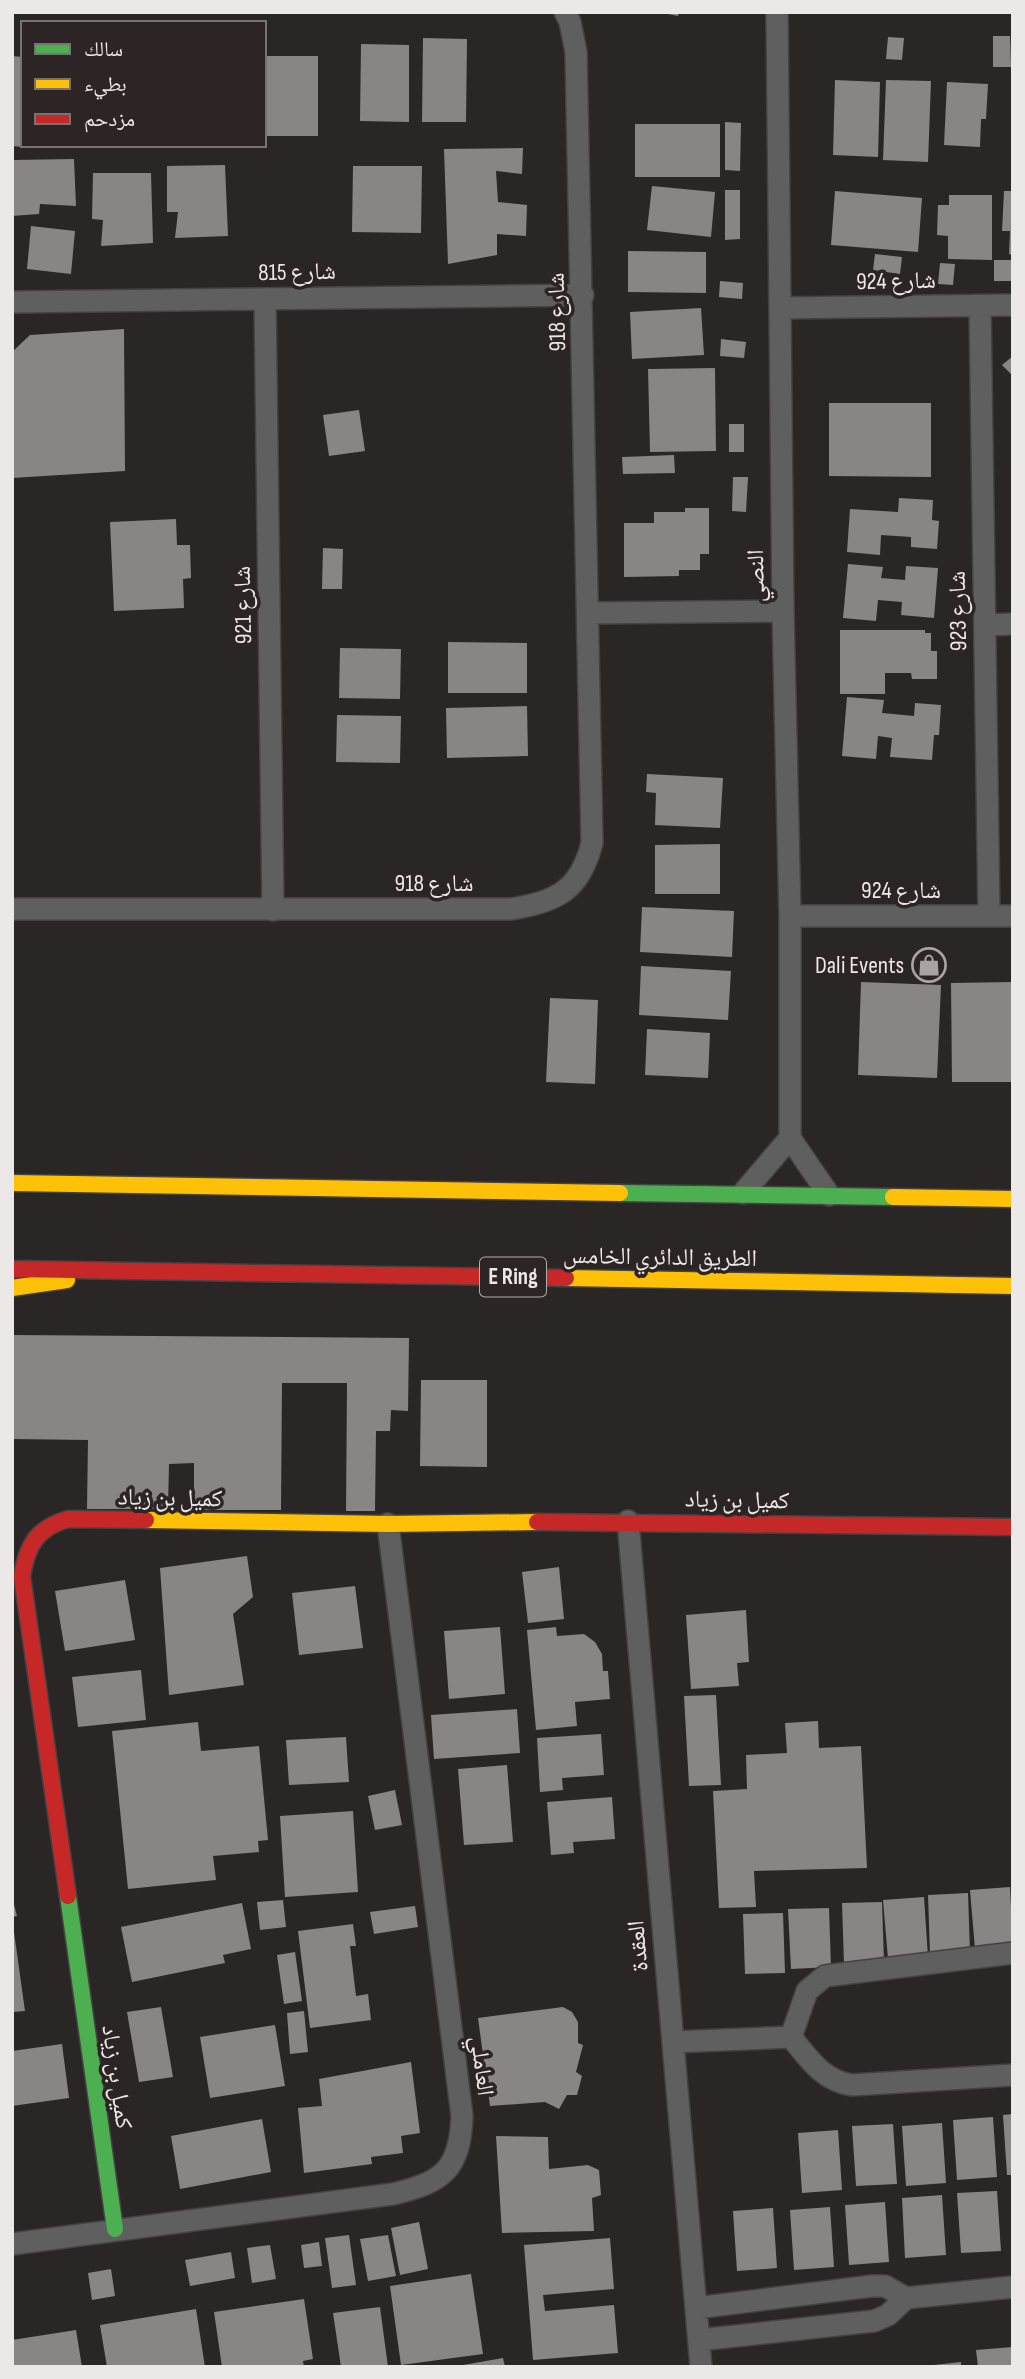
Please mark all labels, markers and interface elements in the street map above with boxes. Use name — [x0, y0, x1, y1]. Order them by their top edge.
legend — [21, 21, 266, 147]
text: سالك — [84, 37, 123, 62]
text: بطيء — [84, 72, 127, 100]
text: مزدحم — [84, 107, 135, 133]
street label: شارع 815 — [258, 257, 336, 287]
street label: شارع 924 — [856, 266, 936, 296]
street label: شارع 918 — [542, 272, 572, 352]
street label: النصي — [741, 549, 775, 603]
street label: شارع 921 — [228, 566, 258, 644]
street label: شارع 923 — [943, 571, 973, 651]
street label: شارع 918 — [395, 869, 474, 898]
street label: شارع 924 — [861, 876, 941, 905]
shop icon: Dali Events — [910, 946, 948, 984]
place label: Dali Events — [815, 951, 904, 980]
street label: الطريق الدائري الخامس — [563, 1241, 757, 1277]
road number: E Ring — [480, 1258, 546, 1296]
street label: كميل بن زياد — [118, 1483, 223, 1513]
street label: كميل بن زياد — [685, 1485, 790, 1515]
street label: العقدة — [621, 1919, 655, 1973]
street label: كميل بن زياد — [95, 2023, 139, 2131]
street label: العاملي — [460, 2034, 500, 2098]

